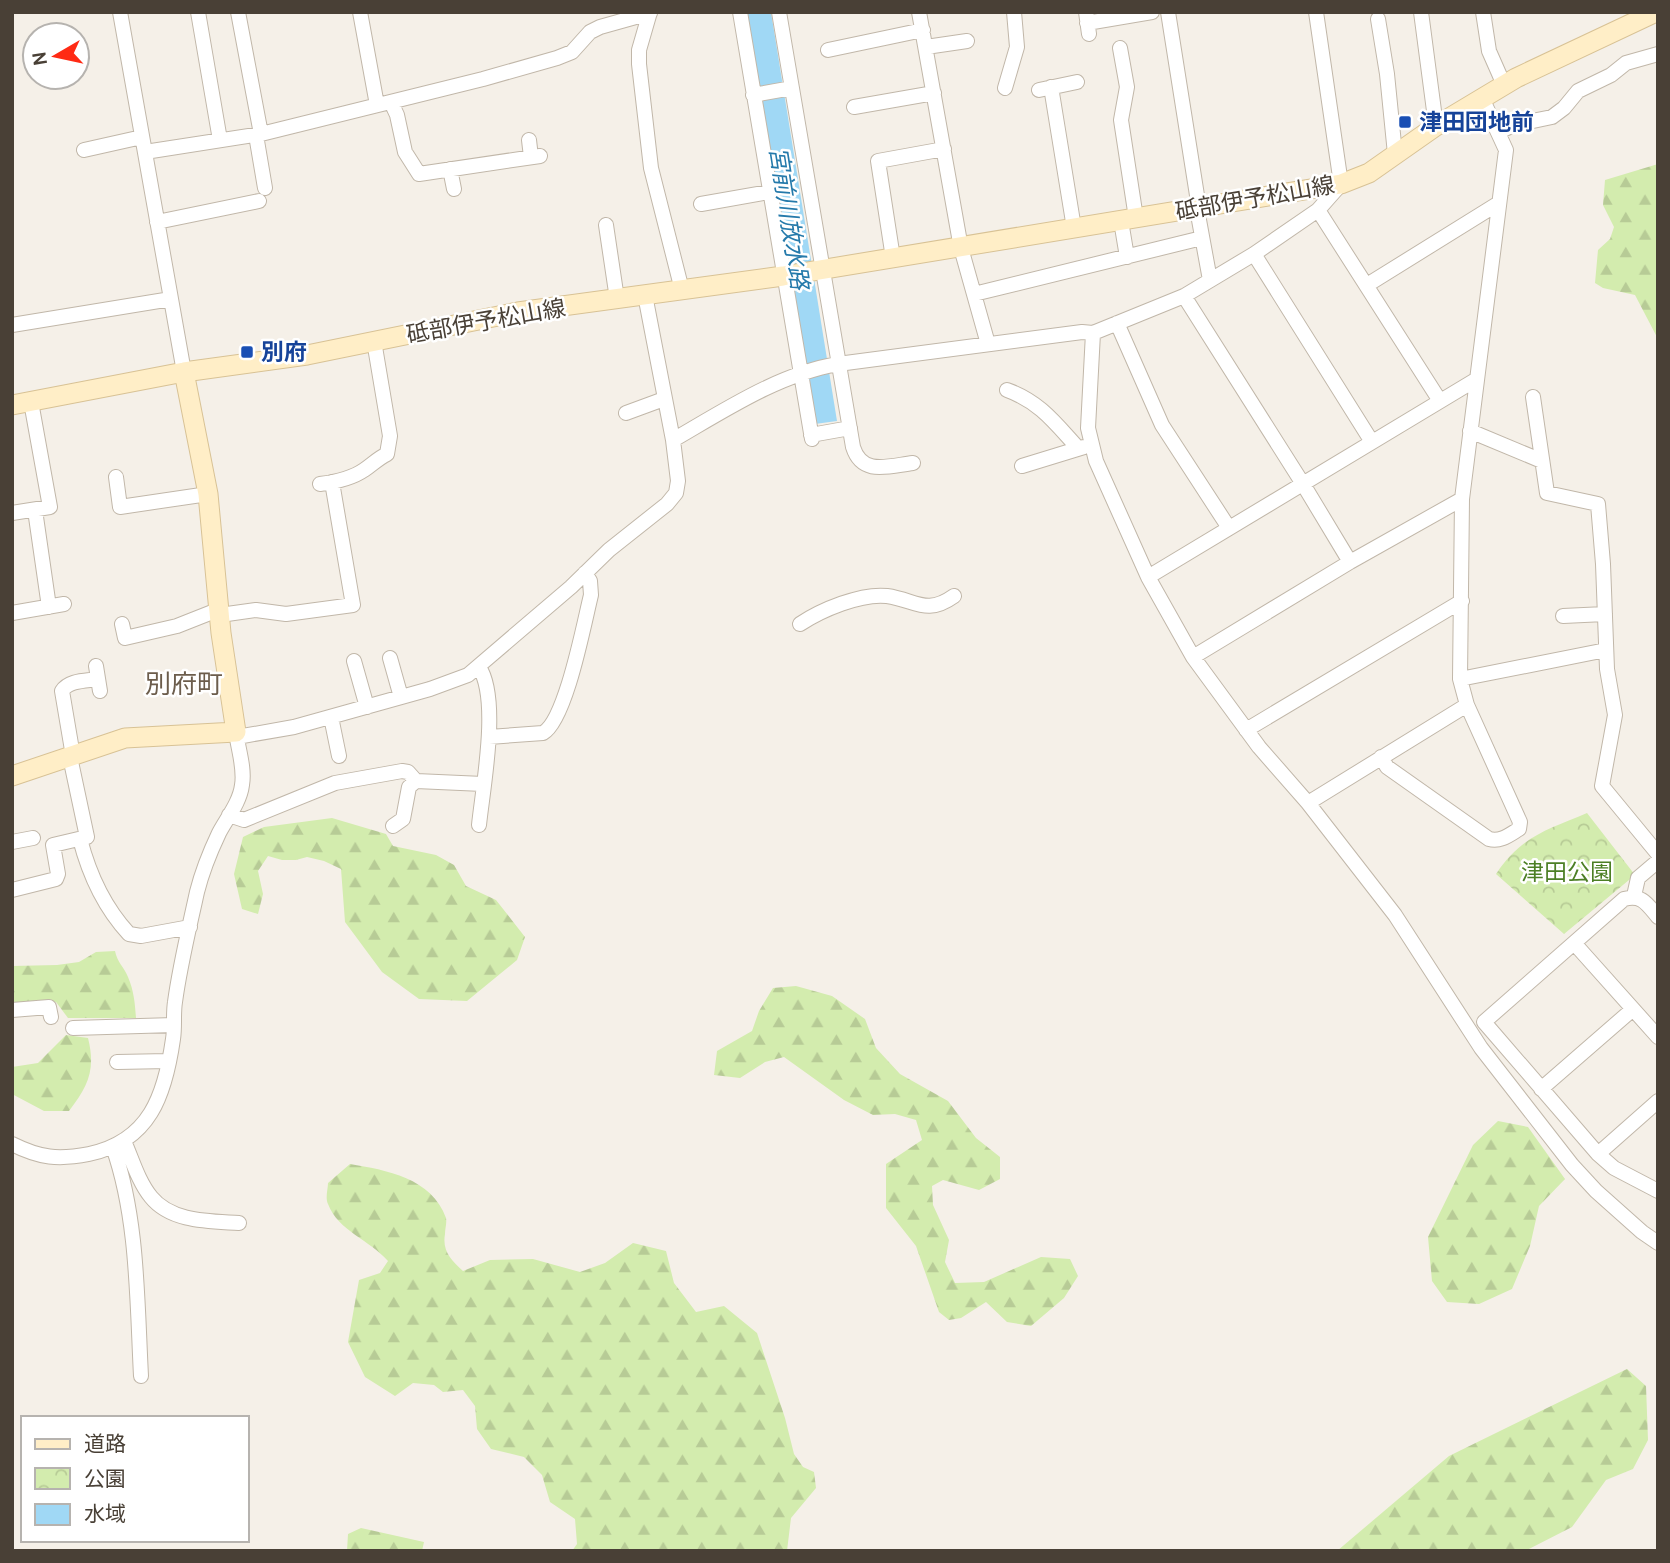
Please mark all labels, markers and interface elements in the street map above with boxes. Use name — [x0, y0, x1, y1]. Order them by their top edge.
north arrow — [21, 21, 91, 91]
text: N — [27, 50, 52, 67]
place label: 津田団地前 — [1419, 108, 1534, 136]
marker: 津田団地前 — [1397, 114, 1413, 130]
water label: 宮前川放水路 — [764, 145, 815, 293]
street label: 砥部伊予松山線 — [1173, 170, 1337, 226]
street label: 砥部伊予松山線 — [404, 293, 568, 349]
place label: 別府 — [261, 338, 307, 366]
marker: 別府 — [239, 344, 255, 360]
district label: 別府町 — [145, 668, 223, 700]
park label: 津田公園 — [1521, 858, 1613, 886]
legend — [21, 1416, 248, 1542]
text: 道路 — [84, 1431, 126, 1456]
text: 公園 — [84, 1466, 126, 1491]
text: 水域 — [84, 1501, 126, 1526]

